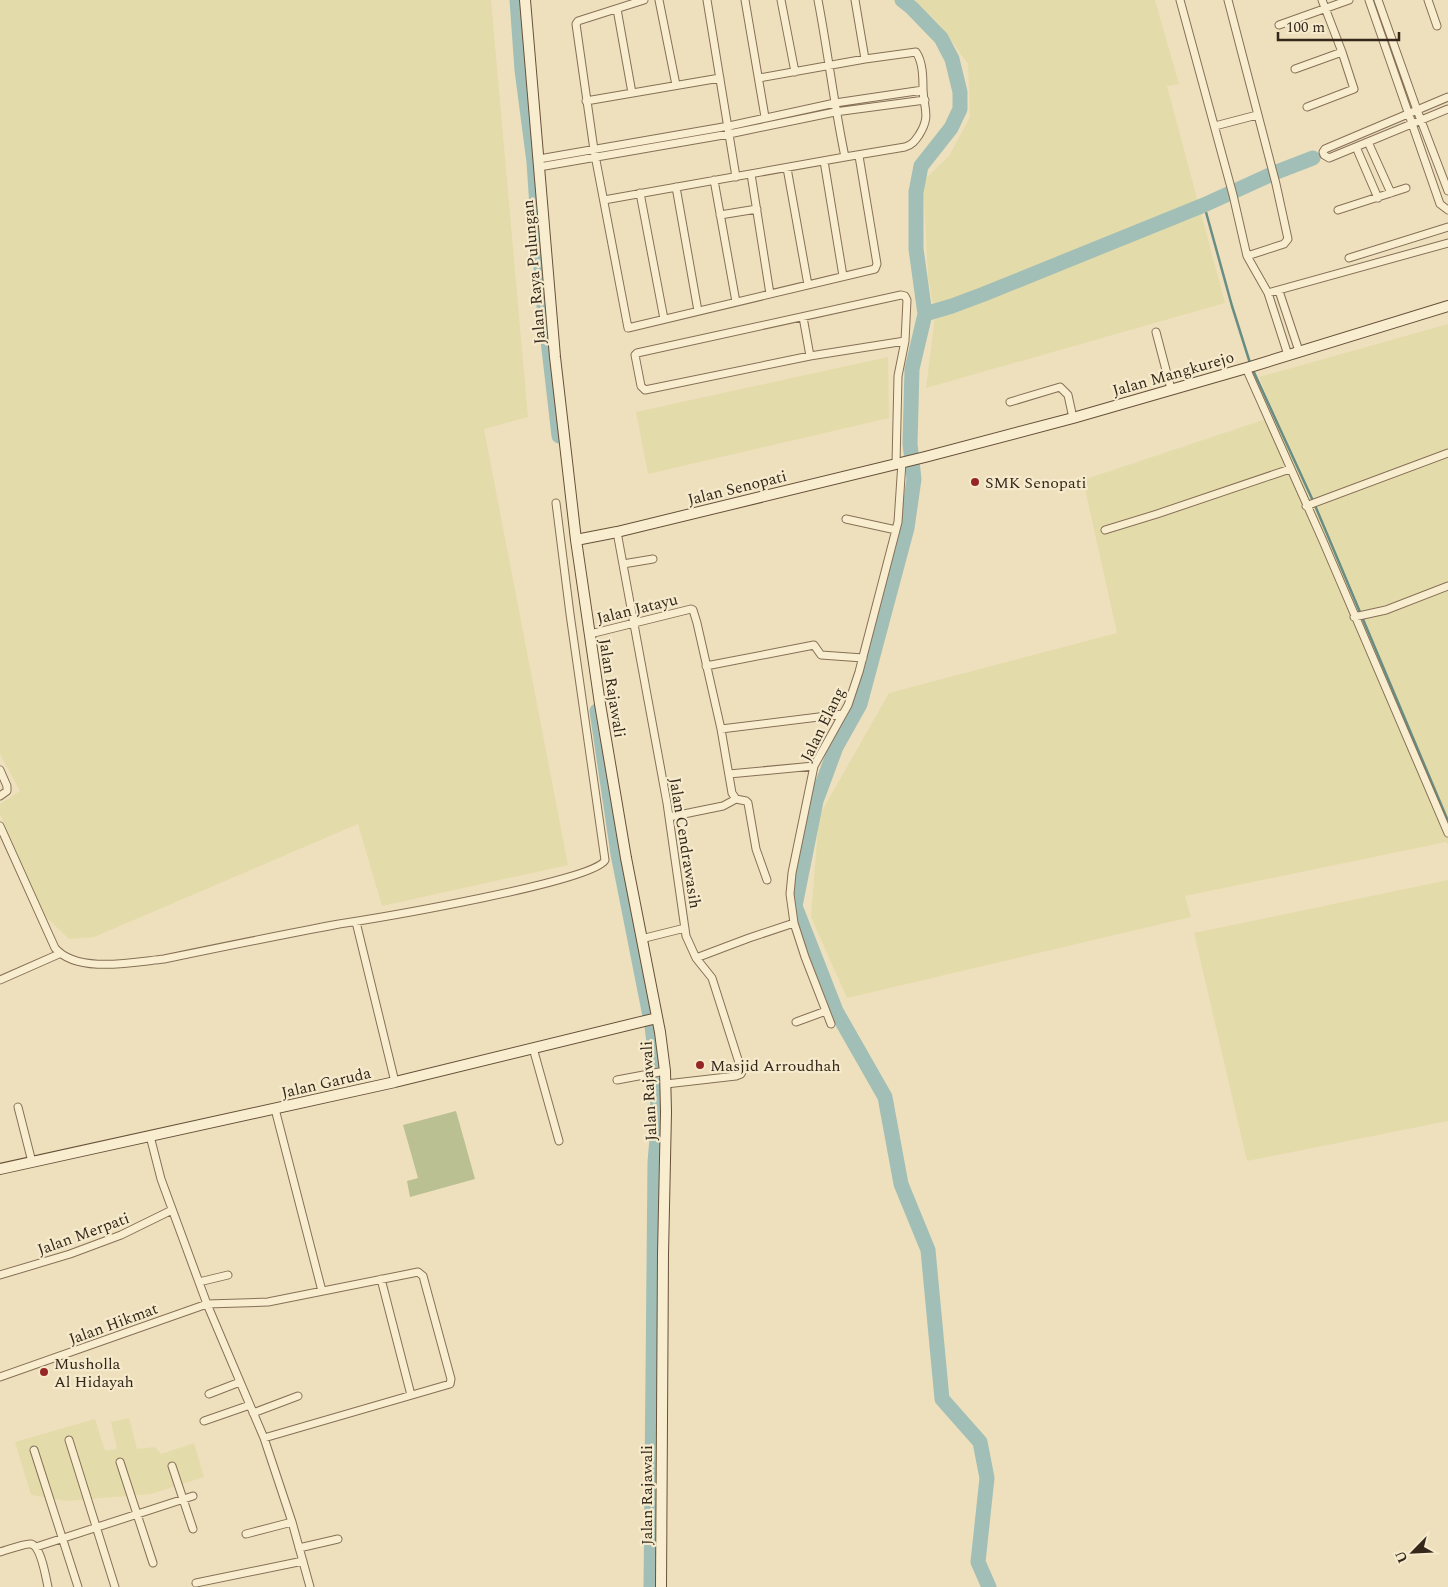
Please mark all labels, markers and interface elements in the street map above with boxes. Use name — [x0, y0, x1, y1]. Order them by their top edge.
scale bar — [1278, 10, 1399, 42]
text: 100 m — [1286, 16, 1325, 39]
street label: Jalan Raya Pulungan — [516, 199, 552, 345]
street label: Jalan Mangkurejo — [1109, 345, 1237, 403]
street label: Jalan Senopati — [685, 464, 789, 512]
place label: SMK Senopati — [985, 471, 1087, 495]
marker: SMK Senopati — [969, 476, 981, 488]
street label: Jalan Jatayu — [594, 587, 680, 631]
street label: Jalan Rajawali — [592, 637, 632, 740]
street label: Jalan Elang — [795, 683, 851, 766]
street label: Jalan Cendrawasih — [663, 776, 707, 910]
street label: Jalan Rajawali — [634, 1040, 664, 1142]
place label: Masjid Arroudhah — [710, 1054, 841, 1078]
marker: Masjid Arroudhah — [694, 1059, 706, 1071]
street label: Jalan Garuda — [279, 1061, 374, 1105]
street label: Jalan Merpati — [34, 1206, 133, 1262]
street label: Jalan Hikmat — [65, 1297, 162, 1351]
place label: Musholla Al Hidayah — [54, 1352, 134, 1394]
marker: Musholla Al Hidayah — [38, 1366, 50, 1378]
street label: Jalan Rajawali — [635, 1445, 659, 1545]
north arrow — [1388, 1527, 1438, 1577]
text: U — [1389, 1547, 1414, 1567]

